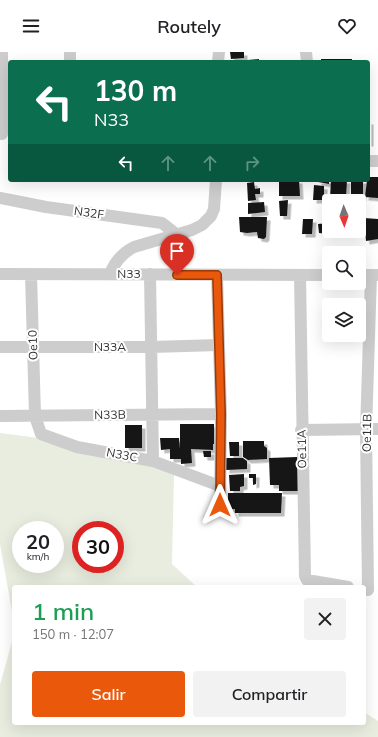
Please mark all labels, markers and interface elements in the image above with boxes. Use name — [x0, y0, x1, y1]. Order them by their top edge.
icon: menu — [20, 15, 42, 37]
text: Routely — [157, 15, 221, 38]
icon: heart — [336, 15, 358, 37]
text: 130 m — [94, 73, 177, 108]
icon: left — [28, 76, 80, 128]
text: N33 — [94, 108, 129, 131]
icon: left — [115, 152, 137, 174]
icon: ahead — [157, 152, 179, 174]
icon: ahead — [199, 152, 221, 174]
icon: right — [241, 152, 263, 174]
north arrow — [322, 194, 366, 238]
map controls — [322, 194, 366, 342]
street label: N32F — [73, 203, 105, 222]
pin — [160, 234, 194, 275]
icon: arrive — [166, 240, 188, 262]
button: search — [322, 246, 366, 290]
street label: N33 — [117, 266, 141, 281]
button: layers — [322, 298, 366, 342]
street label: Oe10 — [24, 330, 41, 360]
street label: N33A — [94, 339, 126, 354]
street label: N33B — [94, 407, 126, 422]
street label: Oe11B — [359, 414, 374, 452]
street label: Oe11A — [294, 429, 309, 469]
street label: N33C — [105, 444, 139, 465]
position arrow — [199, 484, 241, 526]
speed limit sign: 30 — [72, 521, 124, 573]
text: 20 — [26, 529, 50, 554]
text: km/h — [27, 550, 49, 563]
text: 1 min — [32, 596, 94, 626]
button: close — [304, 598, 346, 640]
text: 150 m · 12:07 — [32, 626, 114, 642]
button: Salir — [32, 671, 185, 717]
button: Compartir — [193, 671, 346, 717]

